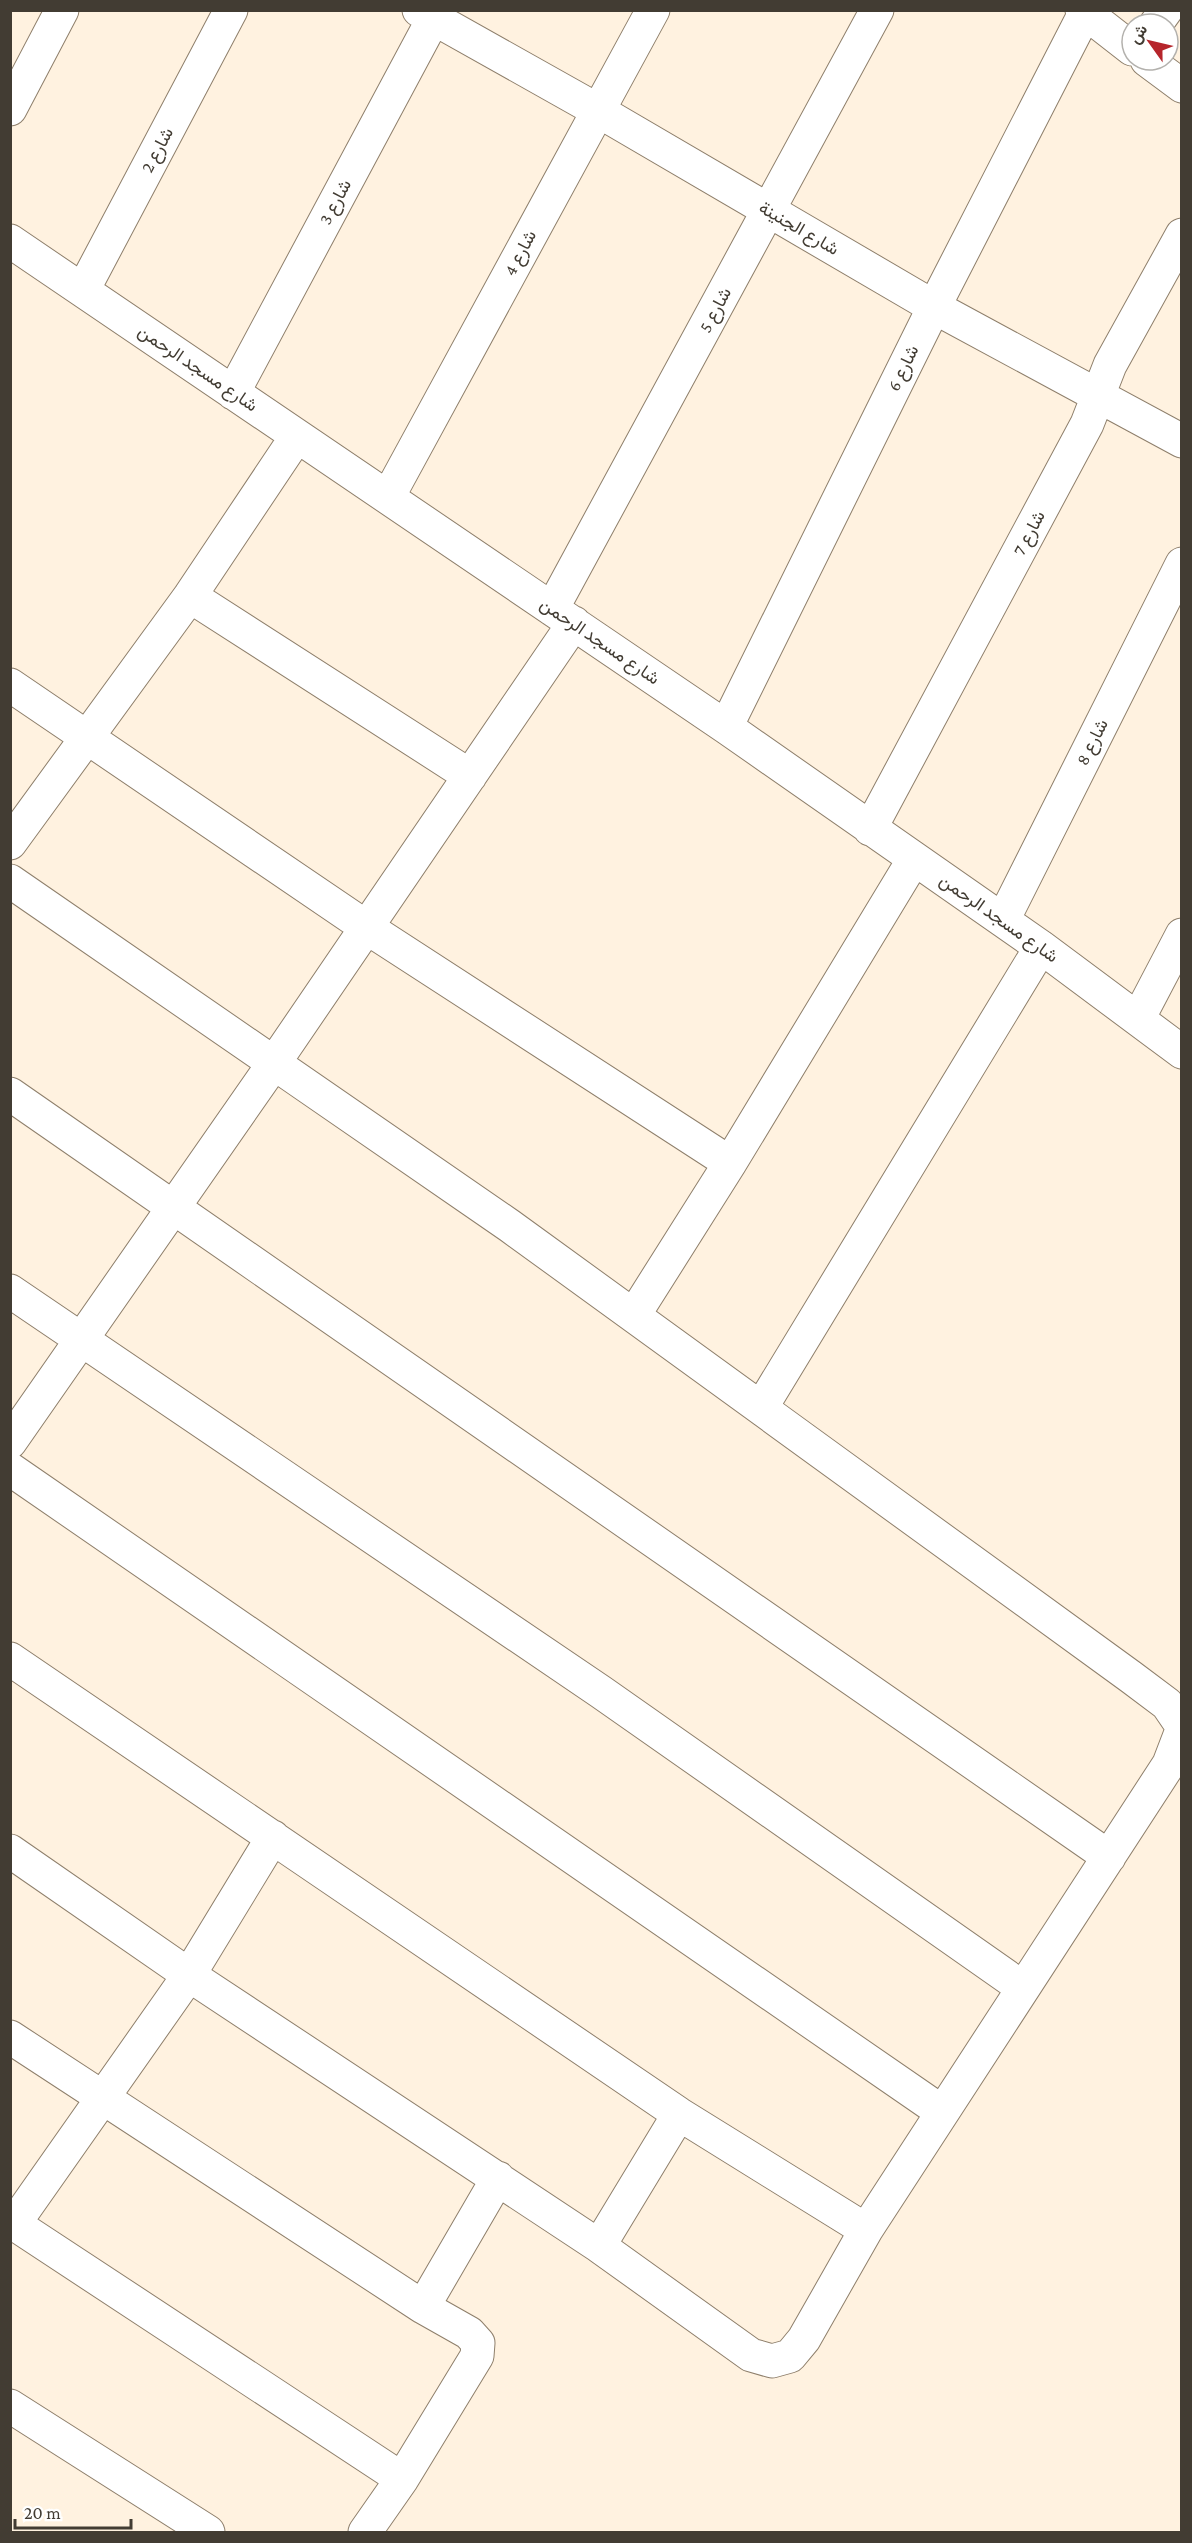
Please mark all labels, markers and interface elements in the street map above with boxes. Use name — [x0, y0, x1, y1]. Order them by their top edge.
north arrow — [1120, 12, 1180, 72]
text: ش — [1126, 21, 1151, 47]
street label: شارع 2 — [137, 124, 179, 177]
street label: شارع 3 — [315, 176, 357, 229]
street label: شارع الجنينة — [754, 197, 843, 261]
street label: شارع 4 — [500, 227, 542, 280]
street label: شارع 5 — [695, 284, 737, 337]
street label: شارع مسجد الرحمن — [133, 321, 262, 417]
street label: شارع 6 — [883, 342, 924, 395]
street label: شارع 7 — [1009, 507, 1051, 560]
street label: شارع مسجد الرحمن — [535, 594, 664, 690]
street label: شارع 8 — [1072, 716, 1114, 769]
street label: شارع مسجد الرحمن — [935, 870, 1062, 968]
scale bar — [15, 2492, 130, 2530]
text: 20 m — [24, 2503, 61, 2523]

